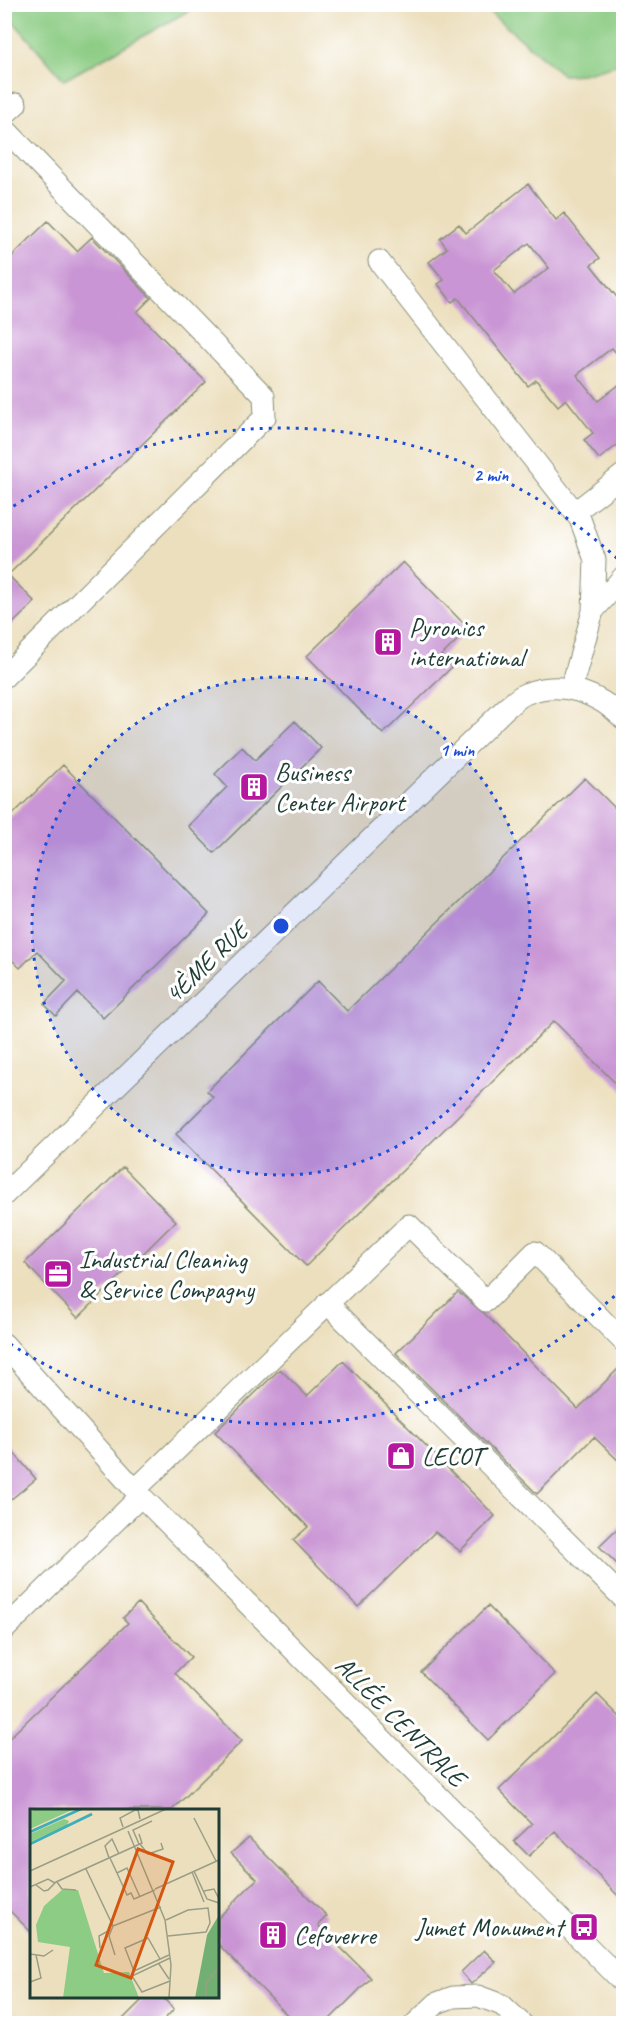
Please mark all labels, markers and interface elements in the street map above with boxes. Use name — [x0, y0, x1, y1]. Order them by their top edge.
text: 2 min — [474, 464, 509, 486]
place label: Pyronics international — [409, 611, 528, 674]
building icon: Pyronics international — [372, 626, 404, 658]
text: 1 min — [440, 739, 475, 761]
place label: Business Center Airport — [275, 756, 407, 819]
building icon: Business Center Airport — [238, 771, 270, 803]
street label: 4ÈME RUE — [158, 912, 258, 1010]
centre of rings — [271, 916, 291, 936]
place label: Industrial Cleaning & Service Compagny — [79, 1243, 256, 1306]
office icon: Industrial Cleaning & Service Compagny — [42, 1258, 74, 1290]
shop icon: LECOT — [385, 1440, 417, 1472]
place label: LECOT — [422, 1440, 490, 1473]
street label: ALLÉE CENTRALE — [328, 1649, 475, 1796]
inset map — [30, 1809, 219, 1998]
place label: Jumet Monument — [414, 1911, 566, 1944]
bus stop icon: Jumet Monument — [568, 1911, 600, 1943]
building icon: Cefoverre — [257, 1919, 289, 1951]
place label: Cefoverre — [294, 1919, 378, 1952]

